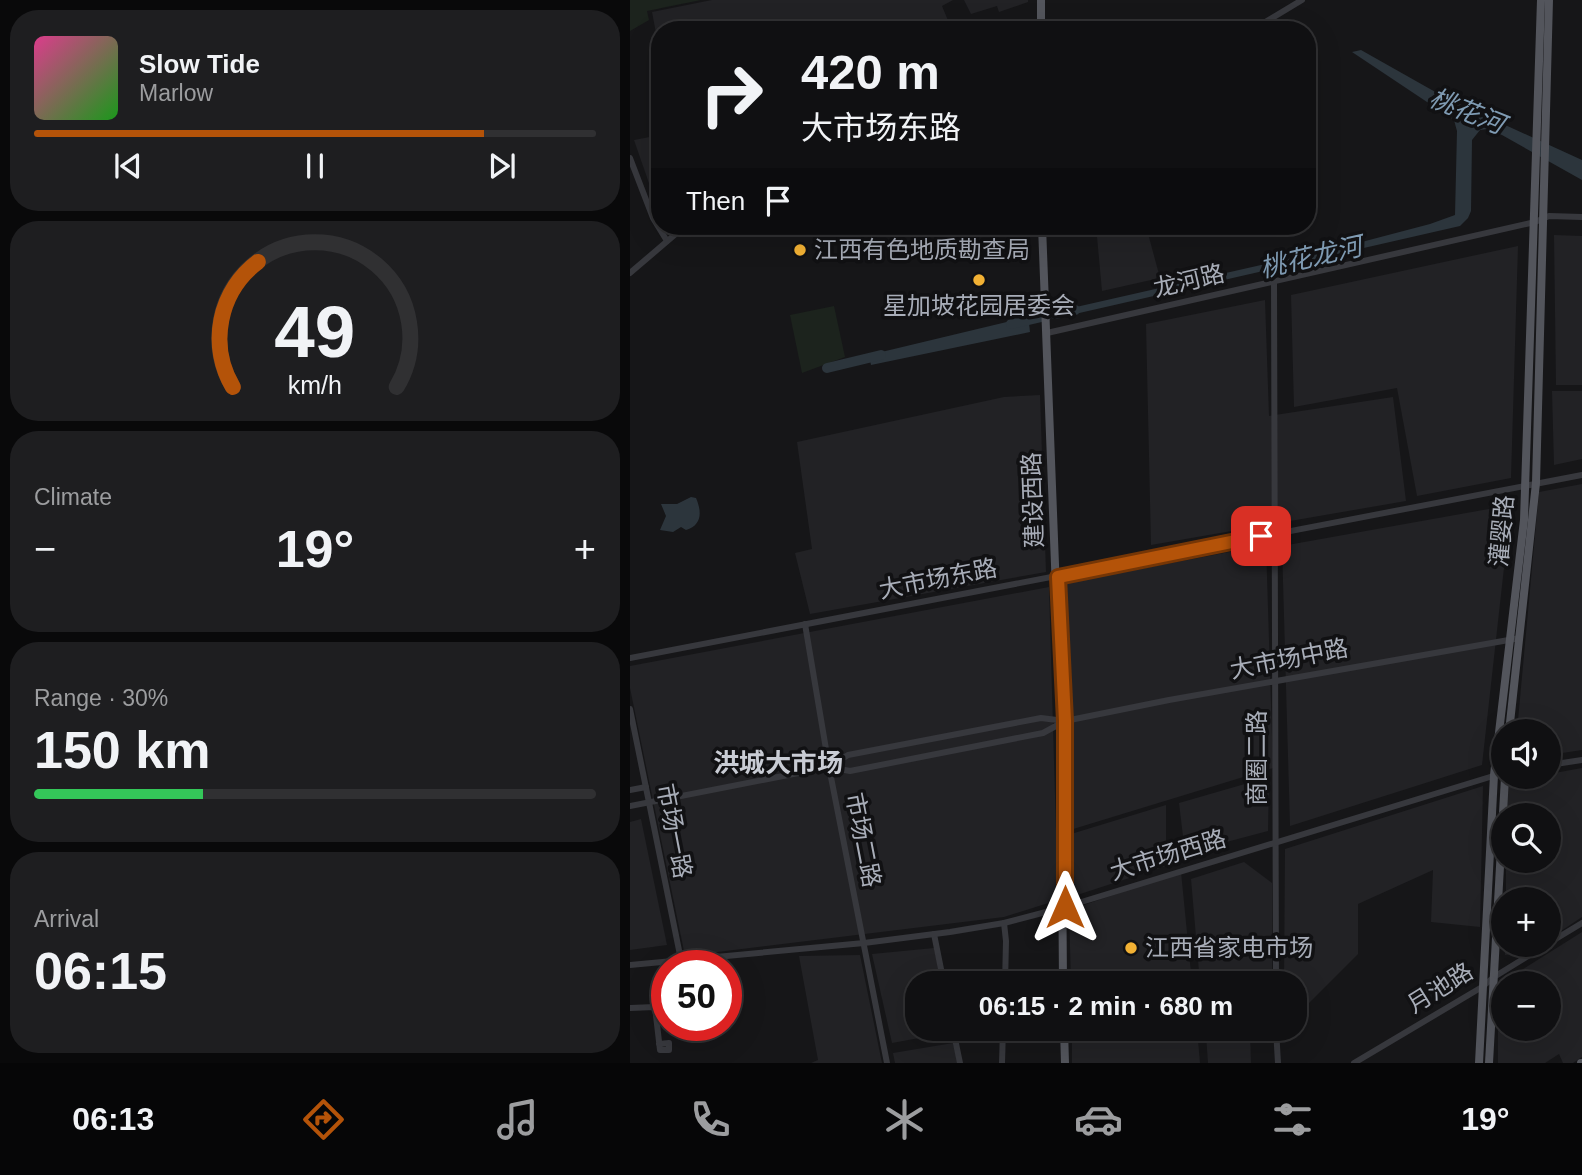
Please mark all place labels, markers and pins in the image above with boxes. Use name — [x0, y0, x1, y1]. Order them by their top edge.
place label: 江西有色地质勘查局 — [814, 236, 1030, 263]
marker: 江西有色地质勘查局 — [792, 242, 808, 258]
marker: 星加坡花园居委会 — [971, 272, 987, 288]
place label: 星加坡花园居委会 — [883, 292, 1075, 319]
pin — [1231, 506, 1291, 566]
place label: 江西省家电市场 — [1145, 934, 1313, 961]
marker: 江西省家电市场 — [1123, 940, 1139, 956]

